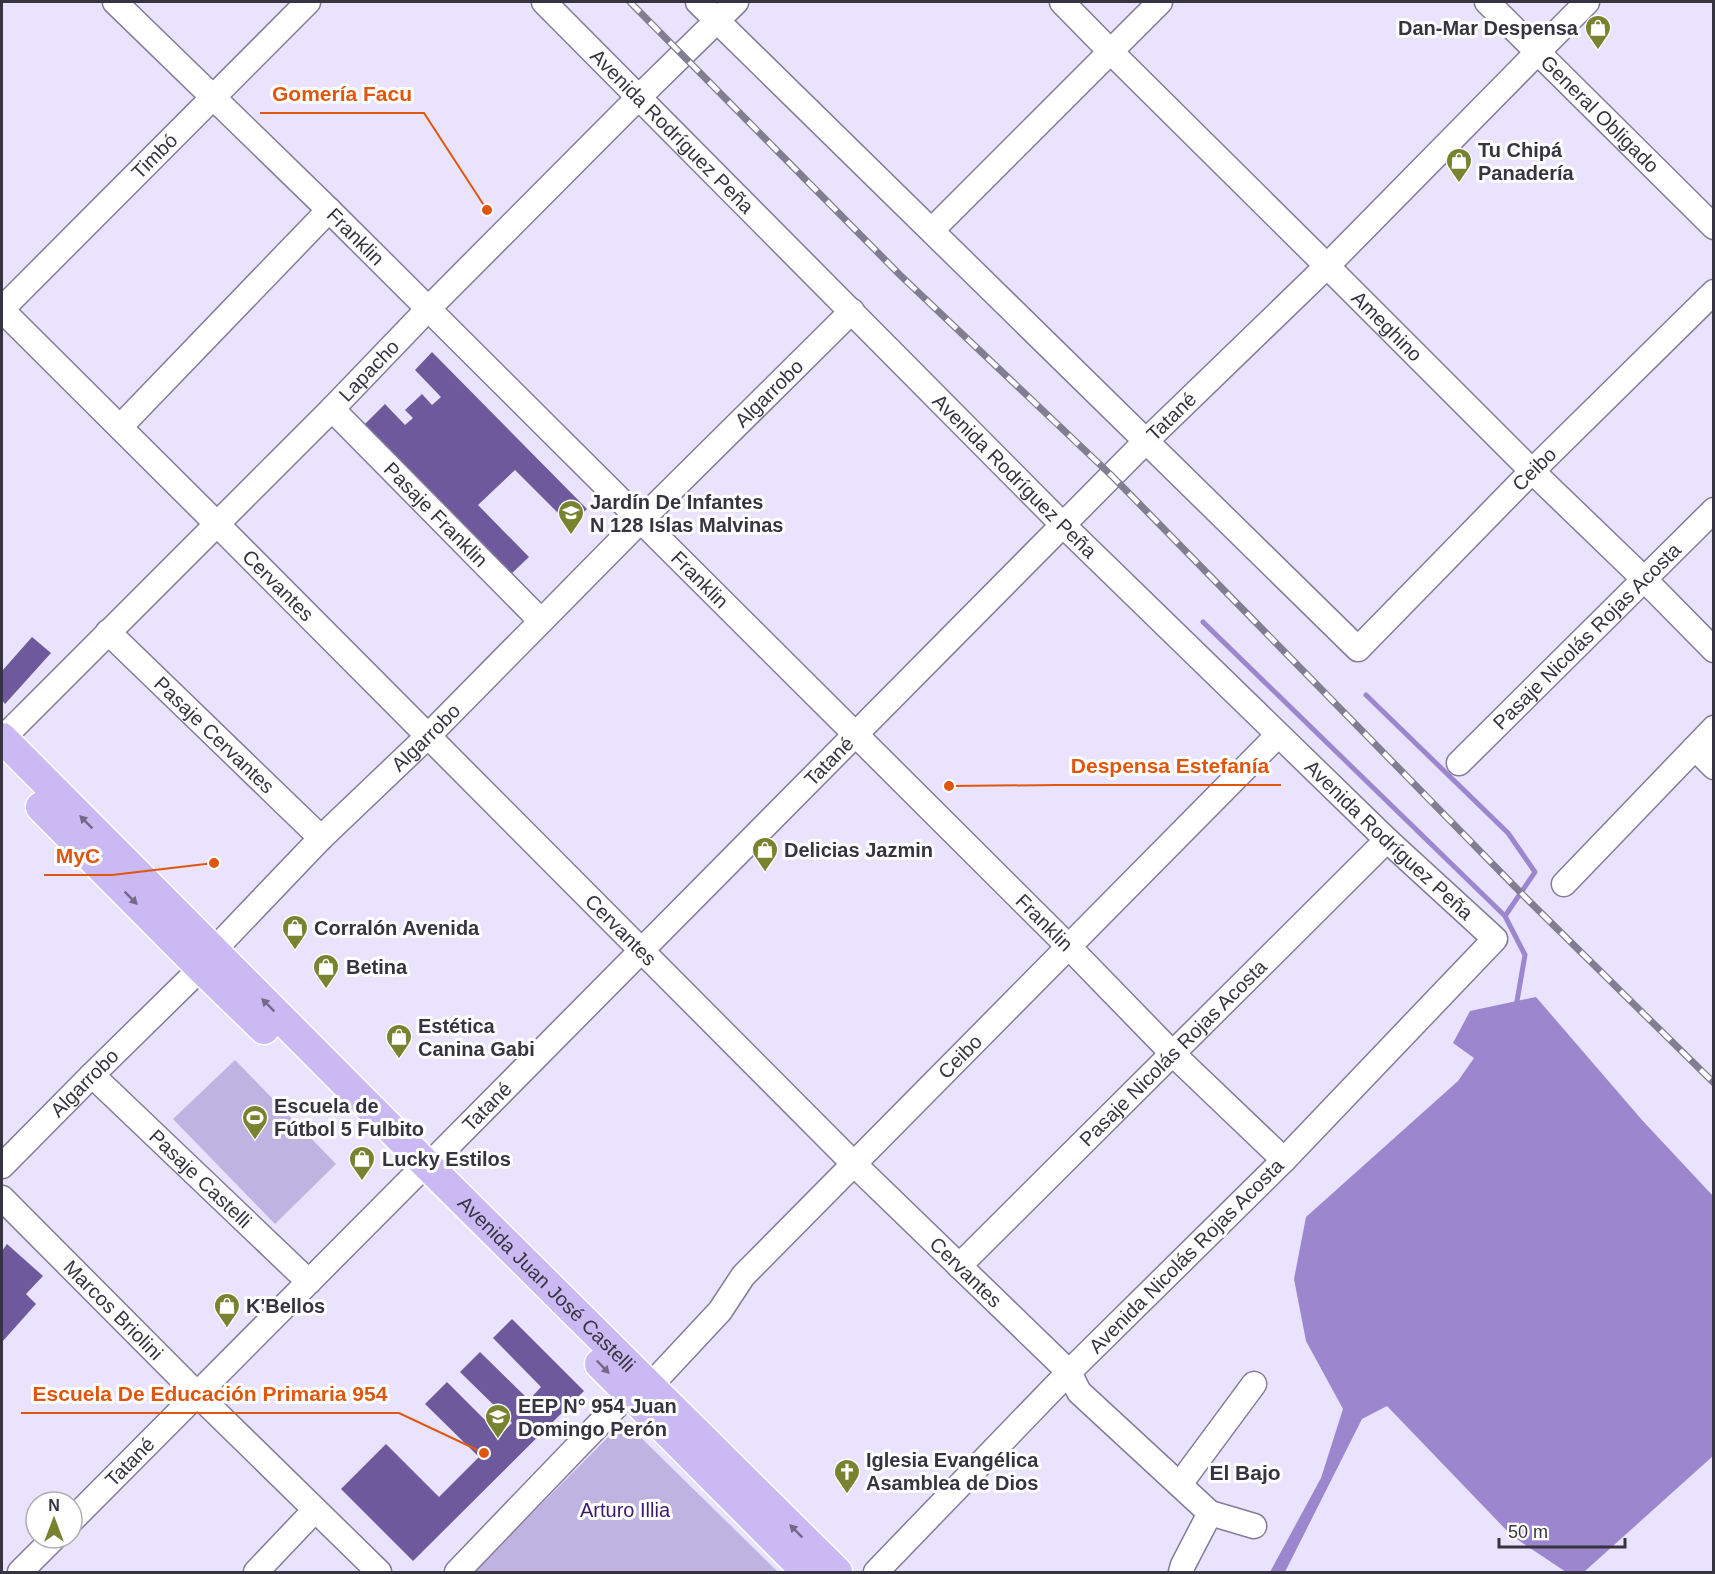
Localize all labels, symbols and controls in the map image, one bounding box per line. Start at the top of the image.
shop icon: Dan-Mar Despensa [1583,13,1613,51]
place label: Dan-Mar Despensa [1398,17,1579,39]
street label: Avenida Rodríguez Peña [586,45,759,218]
street label: General Obligado [1536,51,1663,177]
callout: Gomería Facu [260,74,424,113]
text: Gomería Facu [272,82,412,105]
street label: Timbó [127,129,182,183]
place label: Tu Chipá Panadería [1478,139,1574,184]
shop icon: Tu Chipá Panadería [1444,146,1474,184]
street label: Franklin [323,204,389,269]
street label: Ameghino [1347,286,1427,366]
street label: Lapacho [334,335,403,406]
street label: Algarrobo [730,355,807,432]
street label: Tatané [1142,388,1201,445]
street label: Avenida Rodríguez Peña [929,390,1102,563]
street label: Ceibo [1508,443,1560,495]
street label: Pasaje Franklin [380,458,492,571]
place label: Jardín De Infantes N 128 Islas Malvinas [590,491,783,536]
school or university icon: Jardín De Infantes N 128 Islas Malvinas [556,498,586,536]
street label: Pasaje Nicolás Rojas Acosta [1489,538,1686,734]
street label: Cervantes [238,545,318,625]
street label: Franklin [667,547,733,612]
street label: Pasaje Cervantes [150,672,279,798]
street label: Algarrobo [387,699,464,776]
street label: Tatané [800,732,858,790]
callout: Despensa Estefanía [1058,746,1281,785]
text: Despensa Estefanía [1071,754,1270,777]
street label: Avenida Rodríguez Peña [1301,756,1478,925]
one-way arrow [79,815,93,830]
shop icon: Delicias Jazmin [750,835,780,873]
callout: MyC [44,836,112,875]
place label: Delicias Jazmin [784,839,933,861]
text: MyC [56,844,100,867]
street label: Cervantes [581,890,661,970]
street label: Franklin [1011,890,1077,955]
one-way arrow [124,891,139,905]
shop icon: Corralón Avenida [280,913,310,951]
place label: Corralón Avenida [314,917,480,939]
shop icon: Betina [311,952,341,990]
street label: Pasaje Nicolás Rojas Acosta [1075,955,1272,1151]
place label: Betina [346,956,408,978]
one-way arrow [262,998,276,1012]
place label: Estética Canina Gabi [418,1015,535,1060]
shop icon: Estética Canina Gabi [384,1022,414,1060]
street label: Ceibo [934,1030,986,1083]
street label: Algarrobo [46,1044,123,1121]
street label: Tatané [458,1077,516,1136]
place label: Escuela de Fútbol 5 Fulbito [274,1095,424,1140]
sports icon: Escuela de Fútbol 5 Fulbito [240,1103,270,1141]
street label: Pasaje Castelli [145,1125,256,1232]
shop icon: Lucky Estilos [347,1144,377,1182]
place label: Lucky Estilos [382,1148,511,1170]
street label: Avenida Nicolás Rojas Acosta [1084,1154,1288,1358]
street label: Avenida Juan José Castelli [454,1191,639,1376]
street label: Cervantes [925,1233,1006,1312]
street label: Marcos Briolini [59,1256,168,1364]
shop icon: K'Bellos [212,1291,242,1329]
place label: K'Bellos [246,1295,325,1317]
one-way arrow [596,1360,610,1375]
callout: Escuela De Educación Primaria 954 [21,1374,399,1413]
text: Escuela De Educación Primaria 954 [33,1382,388,1405]
place label: EEP N° 954 Juan Domingo Perón [518,1395,677,1440]
school or university icon: EEP N° 954 Juan Domingo Perón [483,1402,513,1440]
street label: Tatané [101,1433,159,1491]
place label: Iglesia Evangélica Asamblea de Dios [866,1449,1039,1494]
church icon: Iglesia Evangélica Asamblea de Dios [832,1457,862,1495]
district label: El Bajo [1209,1461,1281,1484]
north arrow [24,1490,84,1550]
text: N [48,1497,60,1514]
park label: Arturo Illia [580,1499,671,1521]
scale bar [1499,1511,1625,1549]
text: 50 m [1508,1522,1548,1542]
one-way arrow [789,1524,803,1539]

